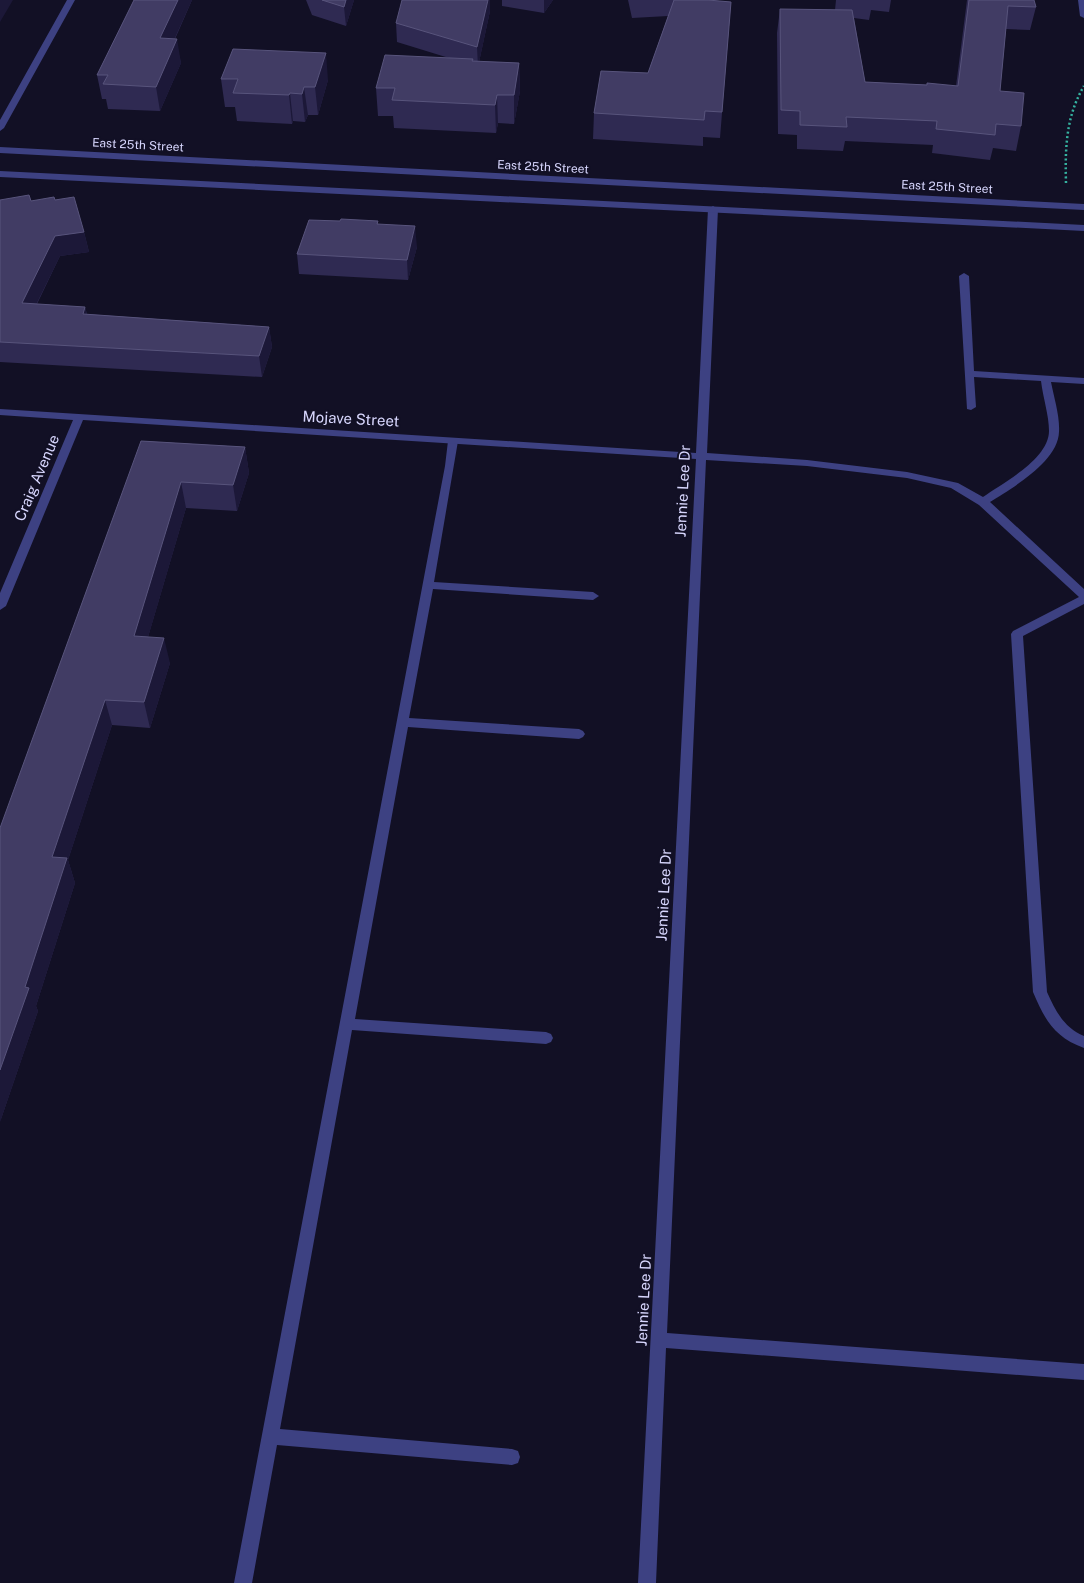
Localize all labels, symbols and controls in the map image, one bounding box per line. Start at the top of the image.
street label: East 25th Street [92,136,185,154]
street label: East 25th Street [497,158,590,176]
street label: East 25th Street [901,178,994,196]
street label: Mojave Street [302,407,400,430]
street label: Craig Avenue [11,432,62,524]
street label: Jennie Lee Dr [672,444,693,538]
street label: Jennie Lee Dr [653,848,674,942]
street label: Jennie Lee Dr [633,1253,654,1347]

